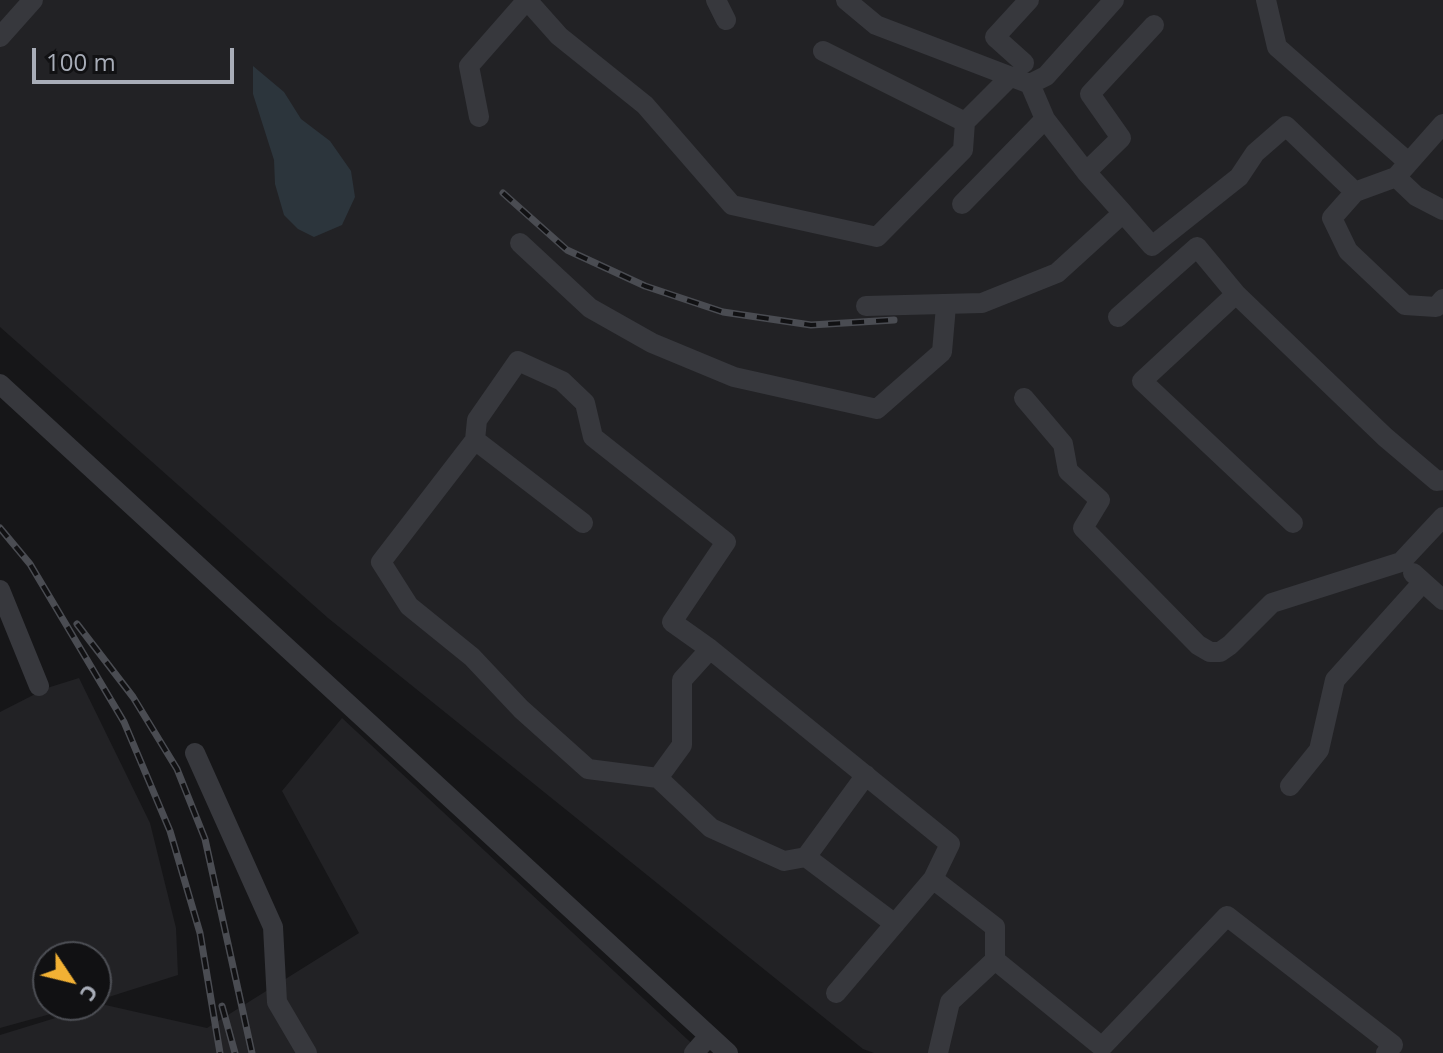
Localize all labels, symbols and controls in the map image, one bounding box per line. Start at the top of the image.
scale bar [36,32,238,82]
text: 100 m [46,45,116,78]
north arrow [32,941,112,1021]
text: С [74,979,106,1008]

